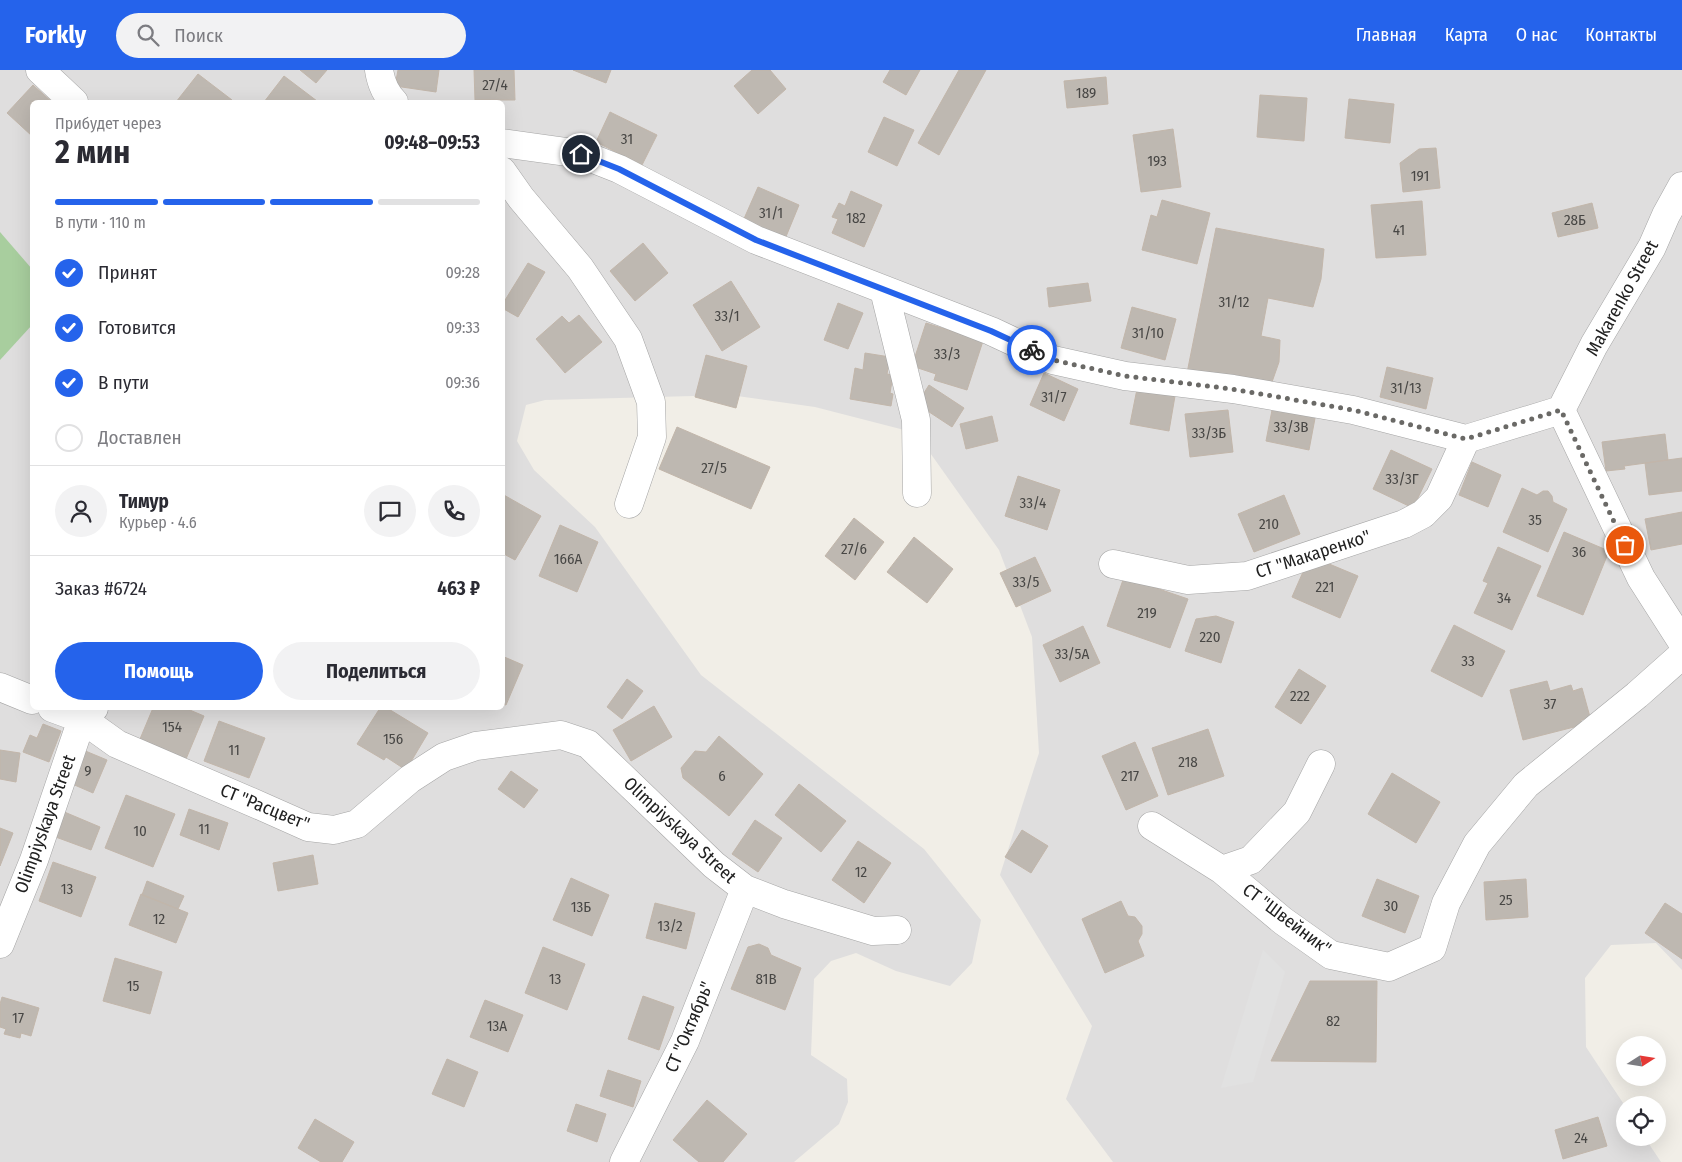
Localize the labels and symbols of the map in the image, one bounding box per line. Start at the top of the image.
house number: 27/4 [482,76,508,94]
house number: 189 [1076,84,1096,102]
house number: 31 [621,130,633,148]
pin [560,133,602,175]
house number: 193 [1147,152,1167,170]
house number: 191 [1411,167,1429,185]
house number: 31/1 [759,204,783,222]
house number: 182 [846,209,866,227]
house number: 28Б [1564,211,1586,229]
house number: 41 [1393,221,1405,239]
street label: Makarenko Street [1581,236,1663,360]
house number: 31/12 [1219,293,1250,311]
house number: 33/1 [714,307,740,325]
house number: 31/10 [1132,324,1164,342]
courier [1007,325,1057,375]
house number: 33/3 [934,345,961,363]
house number: 31/13 [1391,379,1422,397]
house number: 31/7 [1041,388,1067,406]
house number: 33/3В [1274,418,1308,436]
house number: 33/3Б [1192,424,1226,442]
house number: 27/5 [701,459,727,477]
house number: 33/3Г [1385,470,1419,488]
house number: 33/4 [1020,494,1046,512]
house number: 35 [1528,511,1542,529]
house number: 210 [1259,515,1279,533]
pin [1604,524,1646,566]
street label: СТ "Макаренко" [1253,525,1373,583]
house number: 27/6 [841,540,867,558]
house number: 36 [1572,543,1586,561]
house number: 166А [554,550,582,568]
house number: 33/5 [1013,573,1040,591]
house number: 221 [1316,578,1334,596]
house number: 34 [1497,589,1511,607]
house number: 219 [1137,604,1157,622]
house number: 220 [1199,628,1221,646]
house number: 33/5А [1055,645,1089,663]
house number: 33 [1461,652,1475,670]
house number: 222 [1290,687,1310,705]
house number: 37 [1544,695,1556,713]
house number: 154 [162,718,182,736]
house number: 156 [383,730,403,748]
house number: 11 [228,741,240,759]
street label: Olimpiyskaya Street [10,752,80,896]
house number: 218 [1178,753,1198,771]
house number: 9 [84,762,92,780]
house number: 6 [718,767,726,785]
house number: 217 [1121,767,1139,785]
street label: Olimpiyskaya Street [619,772,741,888]
street label: СТ "Расцвет" [217,779,313,835]
house number: 11 [198,820,210,838]
house number: 10 [133,822,147,840]
house number: 12 [855,863,868,881]
street label: СТ "Швейник" [1238,879,1336,959]
house number: 13 [61,880,74,898]
house number: 25 [1499,891,1513,909]
house number: 30 [1384,897,1398,915]
house number: 13Б [571,898,591,916]
house number: 12 [153,910,166,928]
house number: 13/2 [657,917,683,935]
house number: 13 [549,970,562,988]
house number: 81В [755,970,777,988]
house number: 15 [127,977,139,995]
street label: СТ "Октябрь" [660,978,718,1076]
house number: 17 [12,1009,24,1027]
house number: 82 [1326,1012,1340,1030]
house number: 13А [487,1017,507,1035]
north arrow [1616,1036,1666,1086]
house number: 24 [1574,1129,1588,1147]

